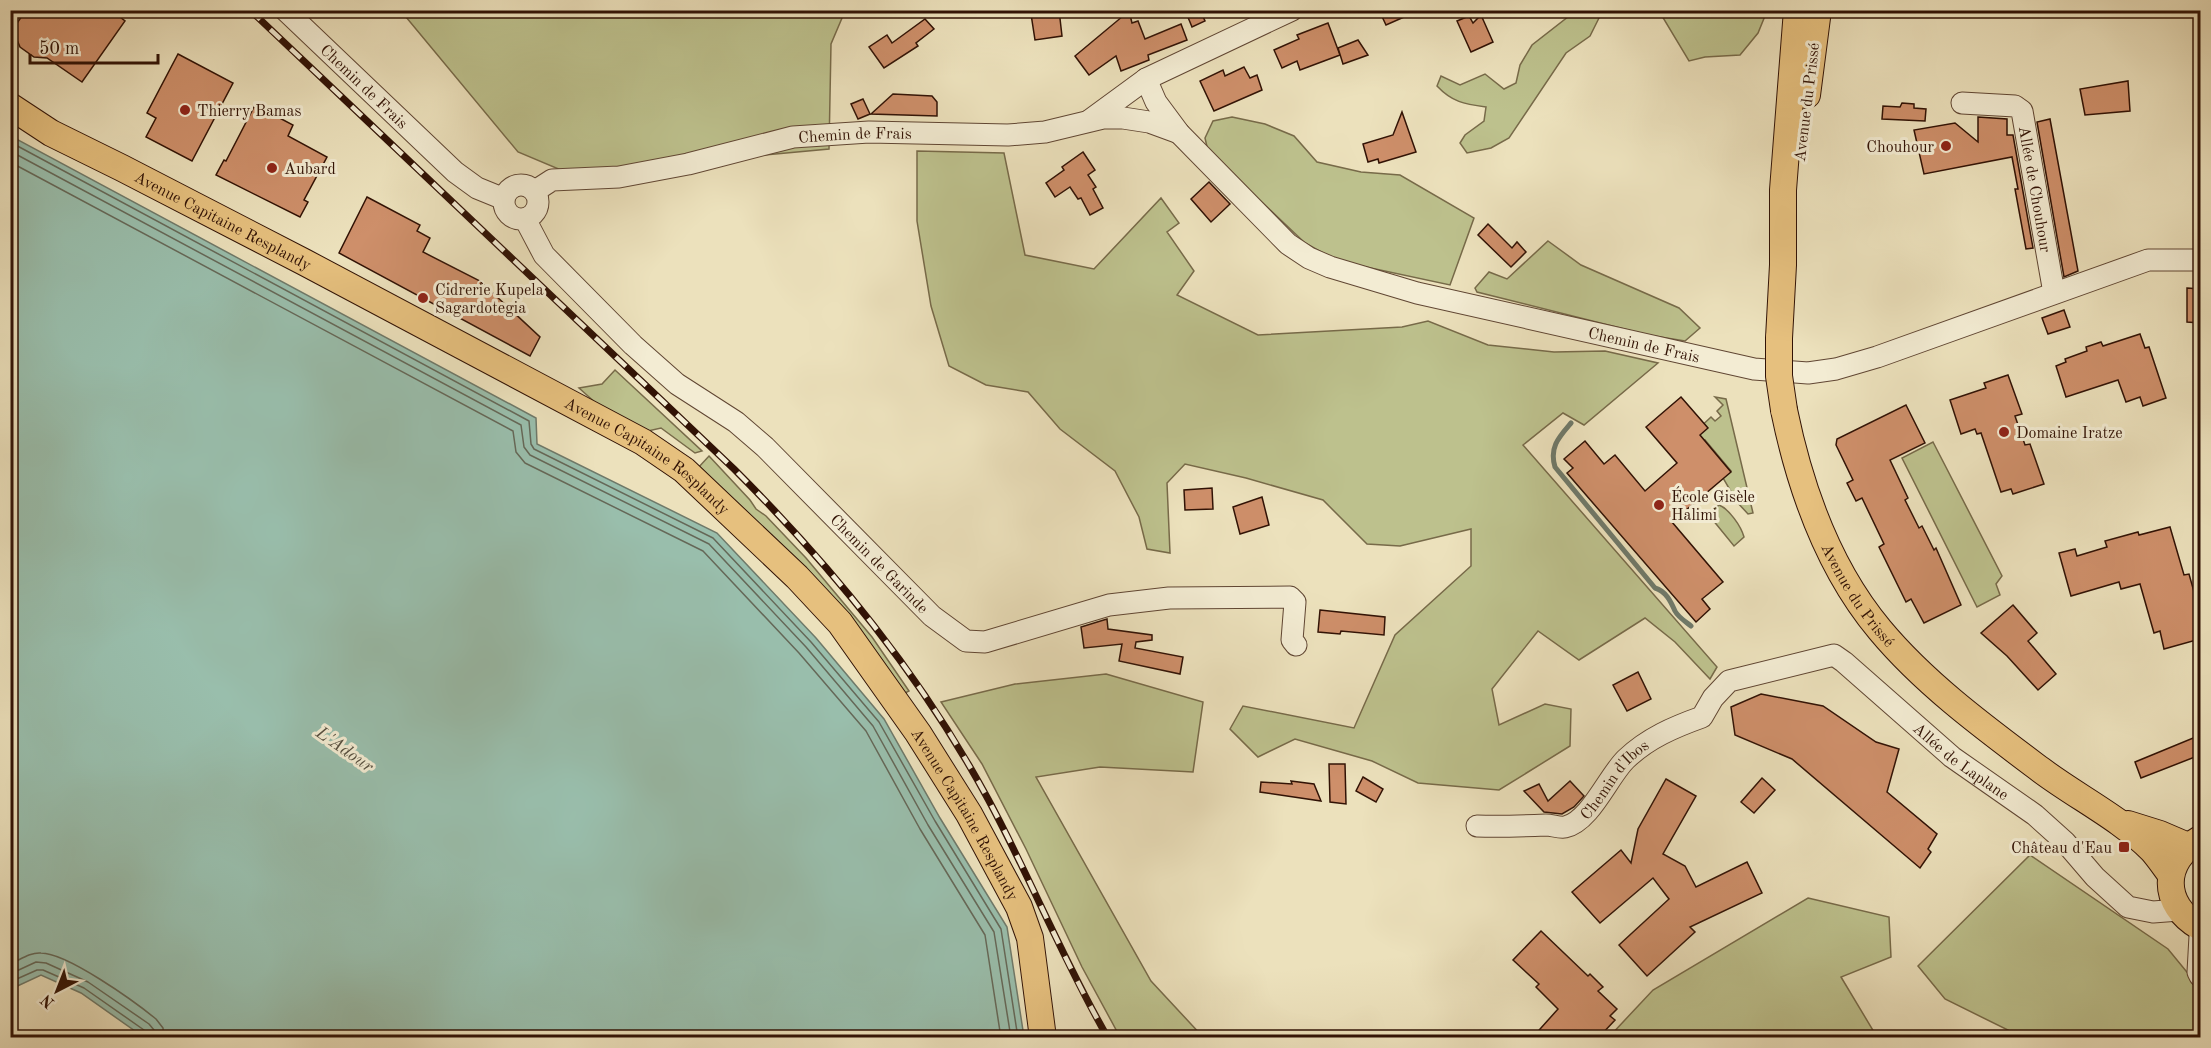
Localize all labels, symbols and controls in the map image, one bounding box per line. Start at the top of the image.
scale bar [30,27,158,65]
text: 50 m [39,40,79,58]
street label: Chemin de Frais [317,42,410,132]
street label: Avenue du Prissé [1793,42,1823,163]
marker: Thierry Bamas [178,103,192,117]
place label: Thierry Bamas [197,104,301,120]
street label: Allée de Chouhour [2015,125,2053,254]
street label: Chemin de Frais [798,126,912,147]
marker: Chouhour [1939,139,1953,153]
place label: Chouhour [1866,140,1934,156]
marker: Aubard [265,161,279,175]
place label: Aubard [284,162,336,178]
street label: Avenue Capitaine Resplandy [131,170,314,274]
place label: Cidrerie Kupela Sagardotegia [435,283,544,317]
marker: Cidrerie Kupela Sagardotegia [416,291,430,305]
street label: Chemin de Frais [1586,326,1701,367]
street label: Avenue Capitaine Resplandy [561,396,732,519]
marker: Domaine Iratze [1997,425,2011,439]
place label: Domaine Iratze [2016,426,2123,442]
place label: École Gisèle Halimi [1671,486,1755,524]
marker: École Gisèle Halimi [1652,498,1666,512]
street label: Chemin de Garinde [826,512,931,617]
street label: Avenue du Prissé [1817,542,1897,651]
street label: Allée de Laplane [1909,721,2011,804]
water label: L'Adour [312,723,377,777]
street label: Avenue Capitaine Resplandy [907,726,1020,904]
street label: Chemin d'Ibos [1578,738,1652,824]
marker: Château d'Eau [2117,840,2131,854]
place label: Château d'Eau [2011,841,2112,857]
north arrow [27,961,87,1021]
text: N [38,990,58,1011]

